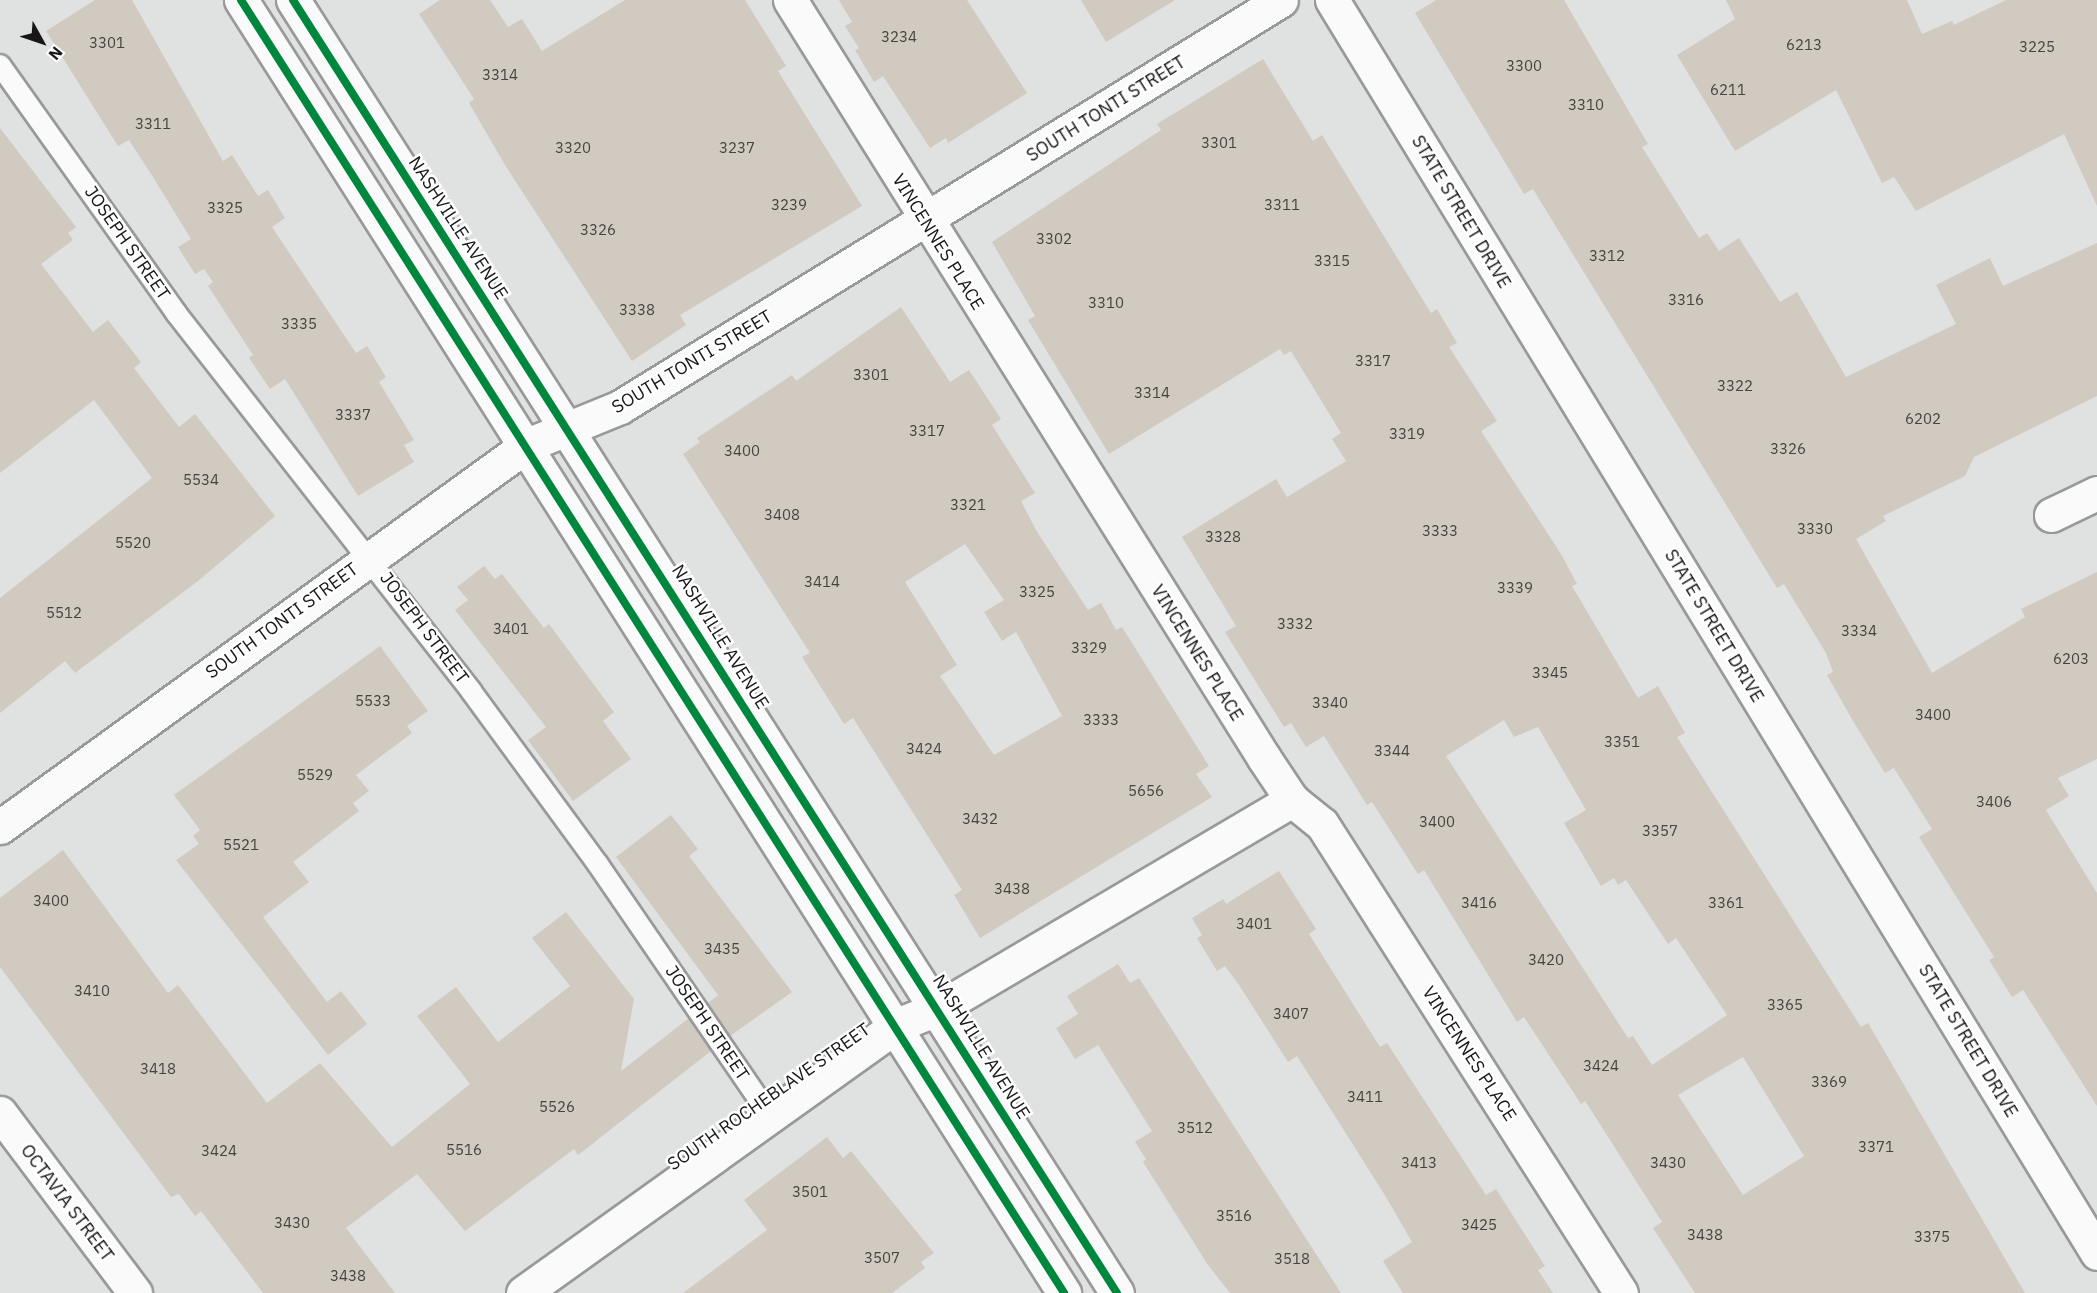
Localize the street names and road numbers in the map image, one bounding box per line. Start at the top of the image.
street label: SOUTH TONTI STREET [1023,51,1189,167]
street label: STATE STREET DRIVE [1407,132,1515,292]
street label: NASHVILLE AVENUE [404,152,512,304]
street label: VINCENNES PLACE [887,170,989,314]
street label: JOSEPH STREET [80,182,174,304]
street label: SOUTH TONTI STREET [608,306,776,418]
street label: STATE STREET DRIVE [1660,546,1768,706]
street label: SOUTH TONTI STREET [202,558,362,684]
street label: NASHVILLE AVENUE [667,561,773,713]
street label: JOSEPH STREET [375,568,473,688]
street label: VINCENNES PLACE [1146,581,1248,725]
street label: JOSEPH STREET [661,961,753,1085]
street label: STATE STREET DRIVE [1914,961,2022,1121]
street label: NASHVILLE AVENUE [928,971,1034,1123]
street label: VINCENNES PLACE [1417,983,1521,1125]
street label: SOUTH ROCHEBLAVE STREET [664,1019,874,1175]
street label: OCTAVIA STREET [16,1140,118,1266]

